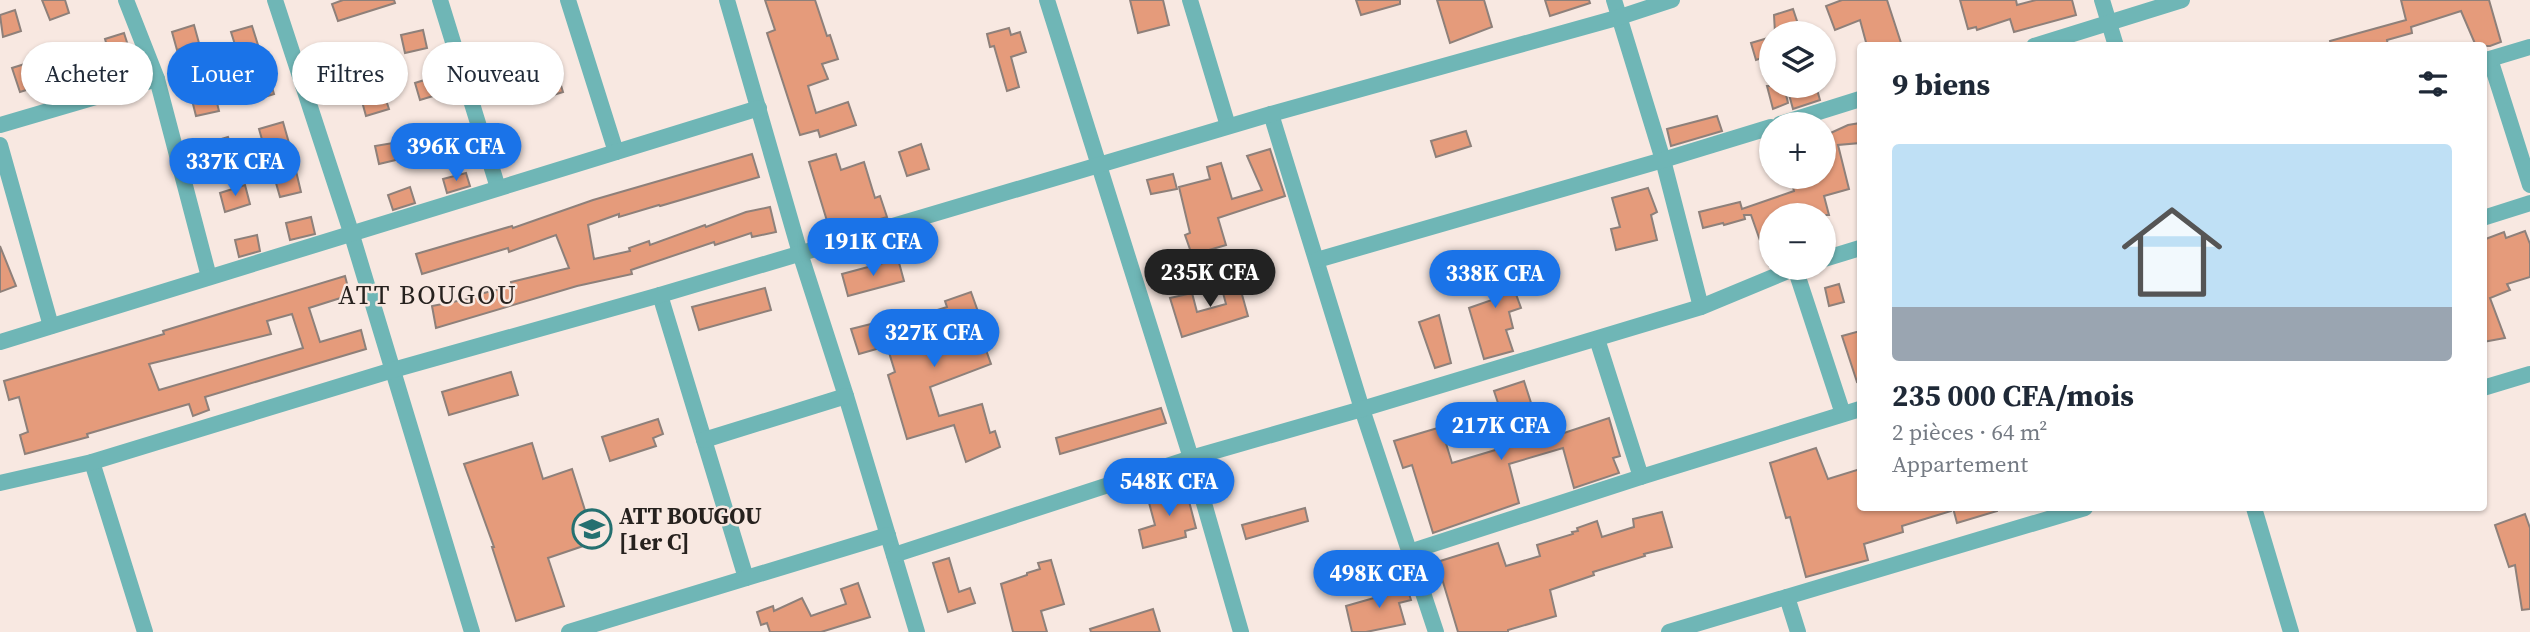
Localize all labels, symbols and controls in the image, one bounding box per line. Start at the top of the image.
map controls [1759,21,1836,280]
button: layers [1759,21,1836,98]
chip: Acheter [21,42,153,105]
chip: Louer [167,42,278,105]
chip: Filtres [292,42,408,105]
chip: Nouveau [422,42,564,105]
text: 9 biens [1892,64,1990,105]
icon: filters [2414,65,2452,103]
button: + [1759,112,1836,189]
pin: 396K CFA [384,124,528,183]
text: 396K CFA [406,130,506,162]
pin: 337K CFA [163,138,307,198]
text: 337K CFA [185,145,285,177]
icon: home [2109,189,2235,315]
button: − [1759,203,1836,280]
pin: 191K CFA [801,218,945,278]
text: 191K CFA [823,225,923,257]
pin: 235K CFA [1138,250,1282,309]
pin: 338K CFA [1423,250,1567,310]
text: 235K CFA [1160,256,1260,288]
text: 338K CFA [1445,257,1545,289]
district label: ATT BOUGOU [338,277,518,313]
pin: 327K CFA [862,310,1006,369]
text: 327K CFA [884,316,984,348]
text: 235 000 CFA/mois [1892,375,2134,416]
pin: 217K CFA [1429,402,1573,462]
text: 217K CFA [1451,409,1551,441]
text: 2 pièces · 64 m² [1892,416,2047,448]
text: Appartement [1892,448,2028,480]
pin: 548K CFA [1097,458,1241,518]
text: 548K CFA [1119,465,1219,497]
place label: ATT BOUGOU [1er C] [619,500,762,558]
school or university icon: ATT BOUGOU [1er C] [571,508,613,550]
pin: 498K CFA [1307,550,1451,610]
text: 498K CFA [1329,557,1429,589]

